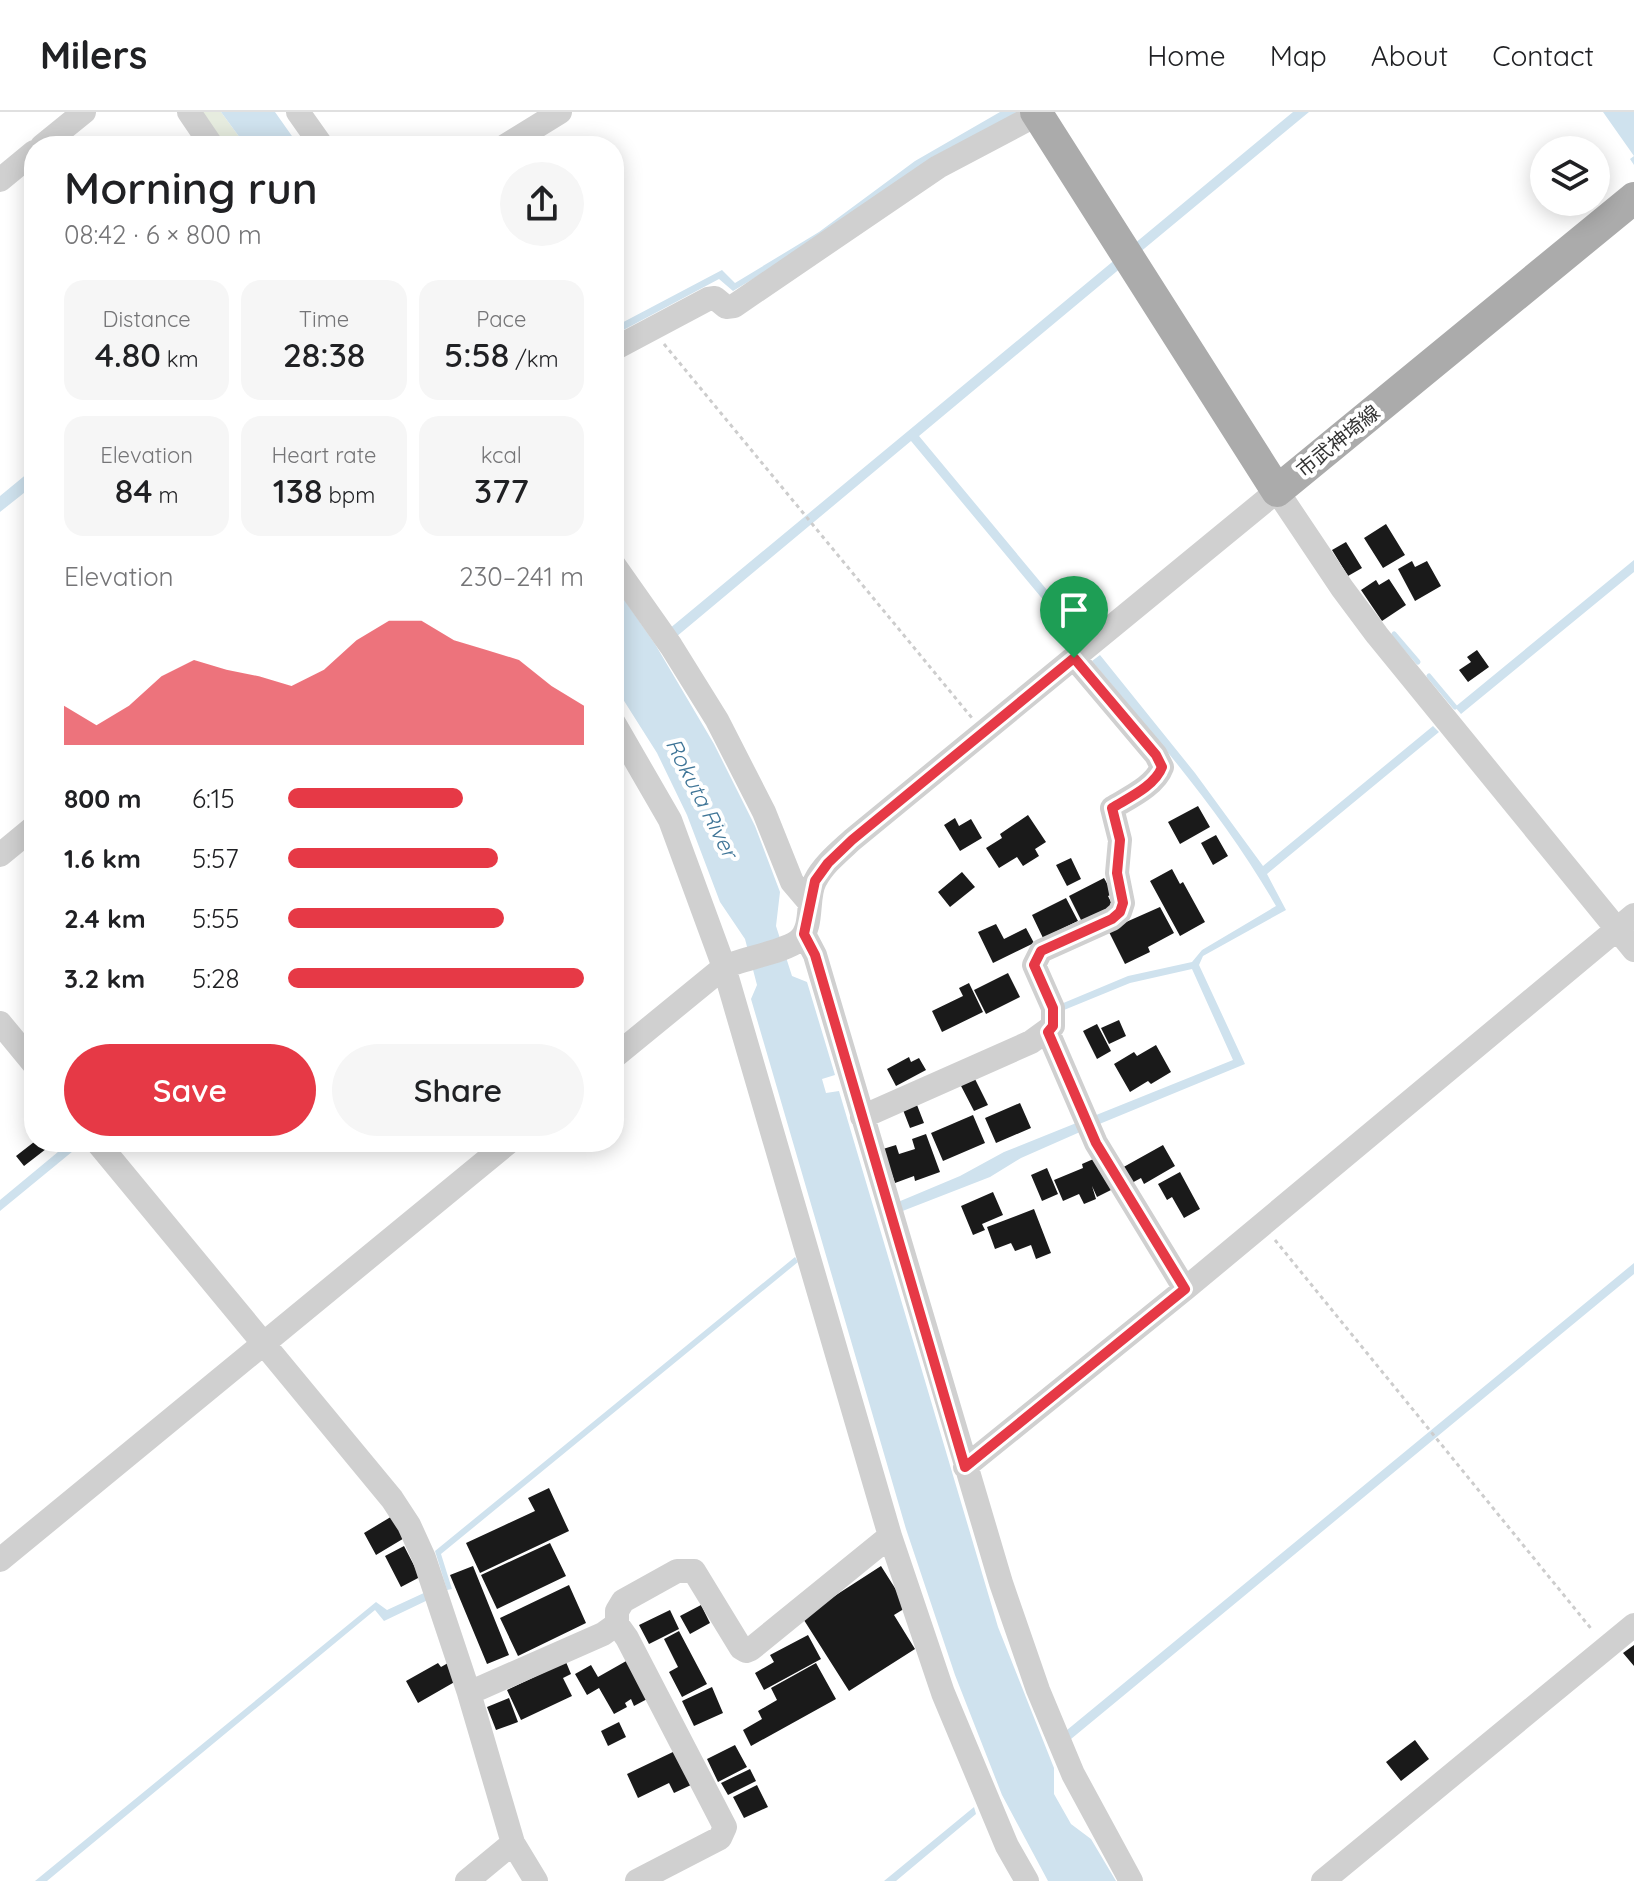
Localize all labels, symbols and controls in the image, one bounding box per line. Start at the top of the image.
text: Milers [40,31,147,79]
text: Home [1147,38,1226,73]
text: Map [1270,38,1327,73]
text: About [1371,38,1448,73]
text: Contact [1492,38,1594,73]
map controls [1530,136,1610,216]
button: layers [1530,136,1610,216]
text: Morning run [64,160,318,215]
button: share [500,162,584,246]
text: 08:42 · 6 × 800 m [64,218,262,251]
text: Distance [103,305,191,333]
text: Time [299,305,349,333]
text: Pace [476,305,526,333]
text: 4.80 [95,333,161,376]
text: 28:38 [283,333,365,376]
text: 5:58 [444,333,509,376]
text: km [161,345,199,373]
text: /km [509,345,559,373]
street label: 市武神埼線 [1291,399,1384,482]
text: Elevation [100,441,193,469]
text: Heart rate [272,441,376,469]
text: kcal [481,441,522,469]
text: 84 [115,469,153,512]
text: 138 [273,469,322,512]
text: 377 [474,469,529,512]
text: m [153,481,179,509]
text: bpm [322,481,375,509]
text: Elevation [64,560,174,593]
text: 230–241 m [459,560,584,593]
pin [1040,576,1108,658]
icon: arrive [1052,588,1096,632]
water label: Rokuta River [660,733,745,865]
text: 800 m [64,782,141,815]
text: 6:15 [192,782,235,815]
text: 1.6 km [64,842,141,875]
text: 5:57 [192,842,239,875]
text: 2.4 km [64,902,146,935]
text: 5:55 [192,902,239,935]
text: 3.2 km [64,962,145,995]
text: 5:28 [192,962,239,995]
button: Save [64,1044,316,1136]
button: Share [332,1044,584,1136]

